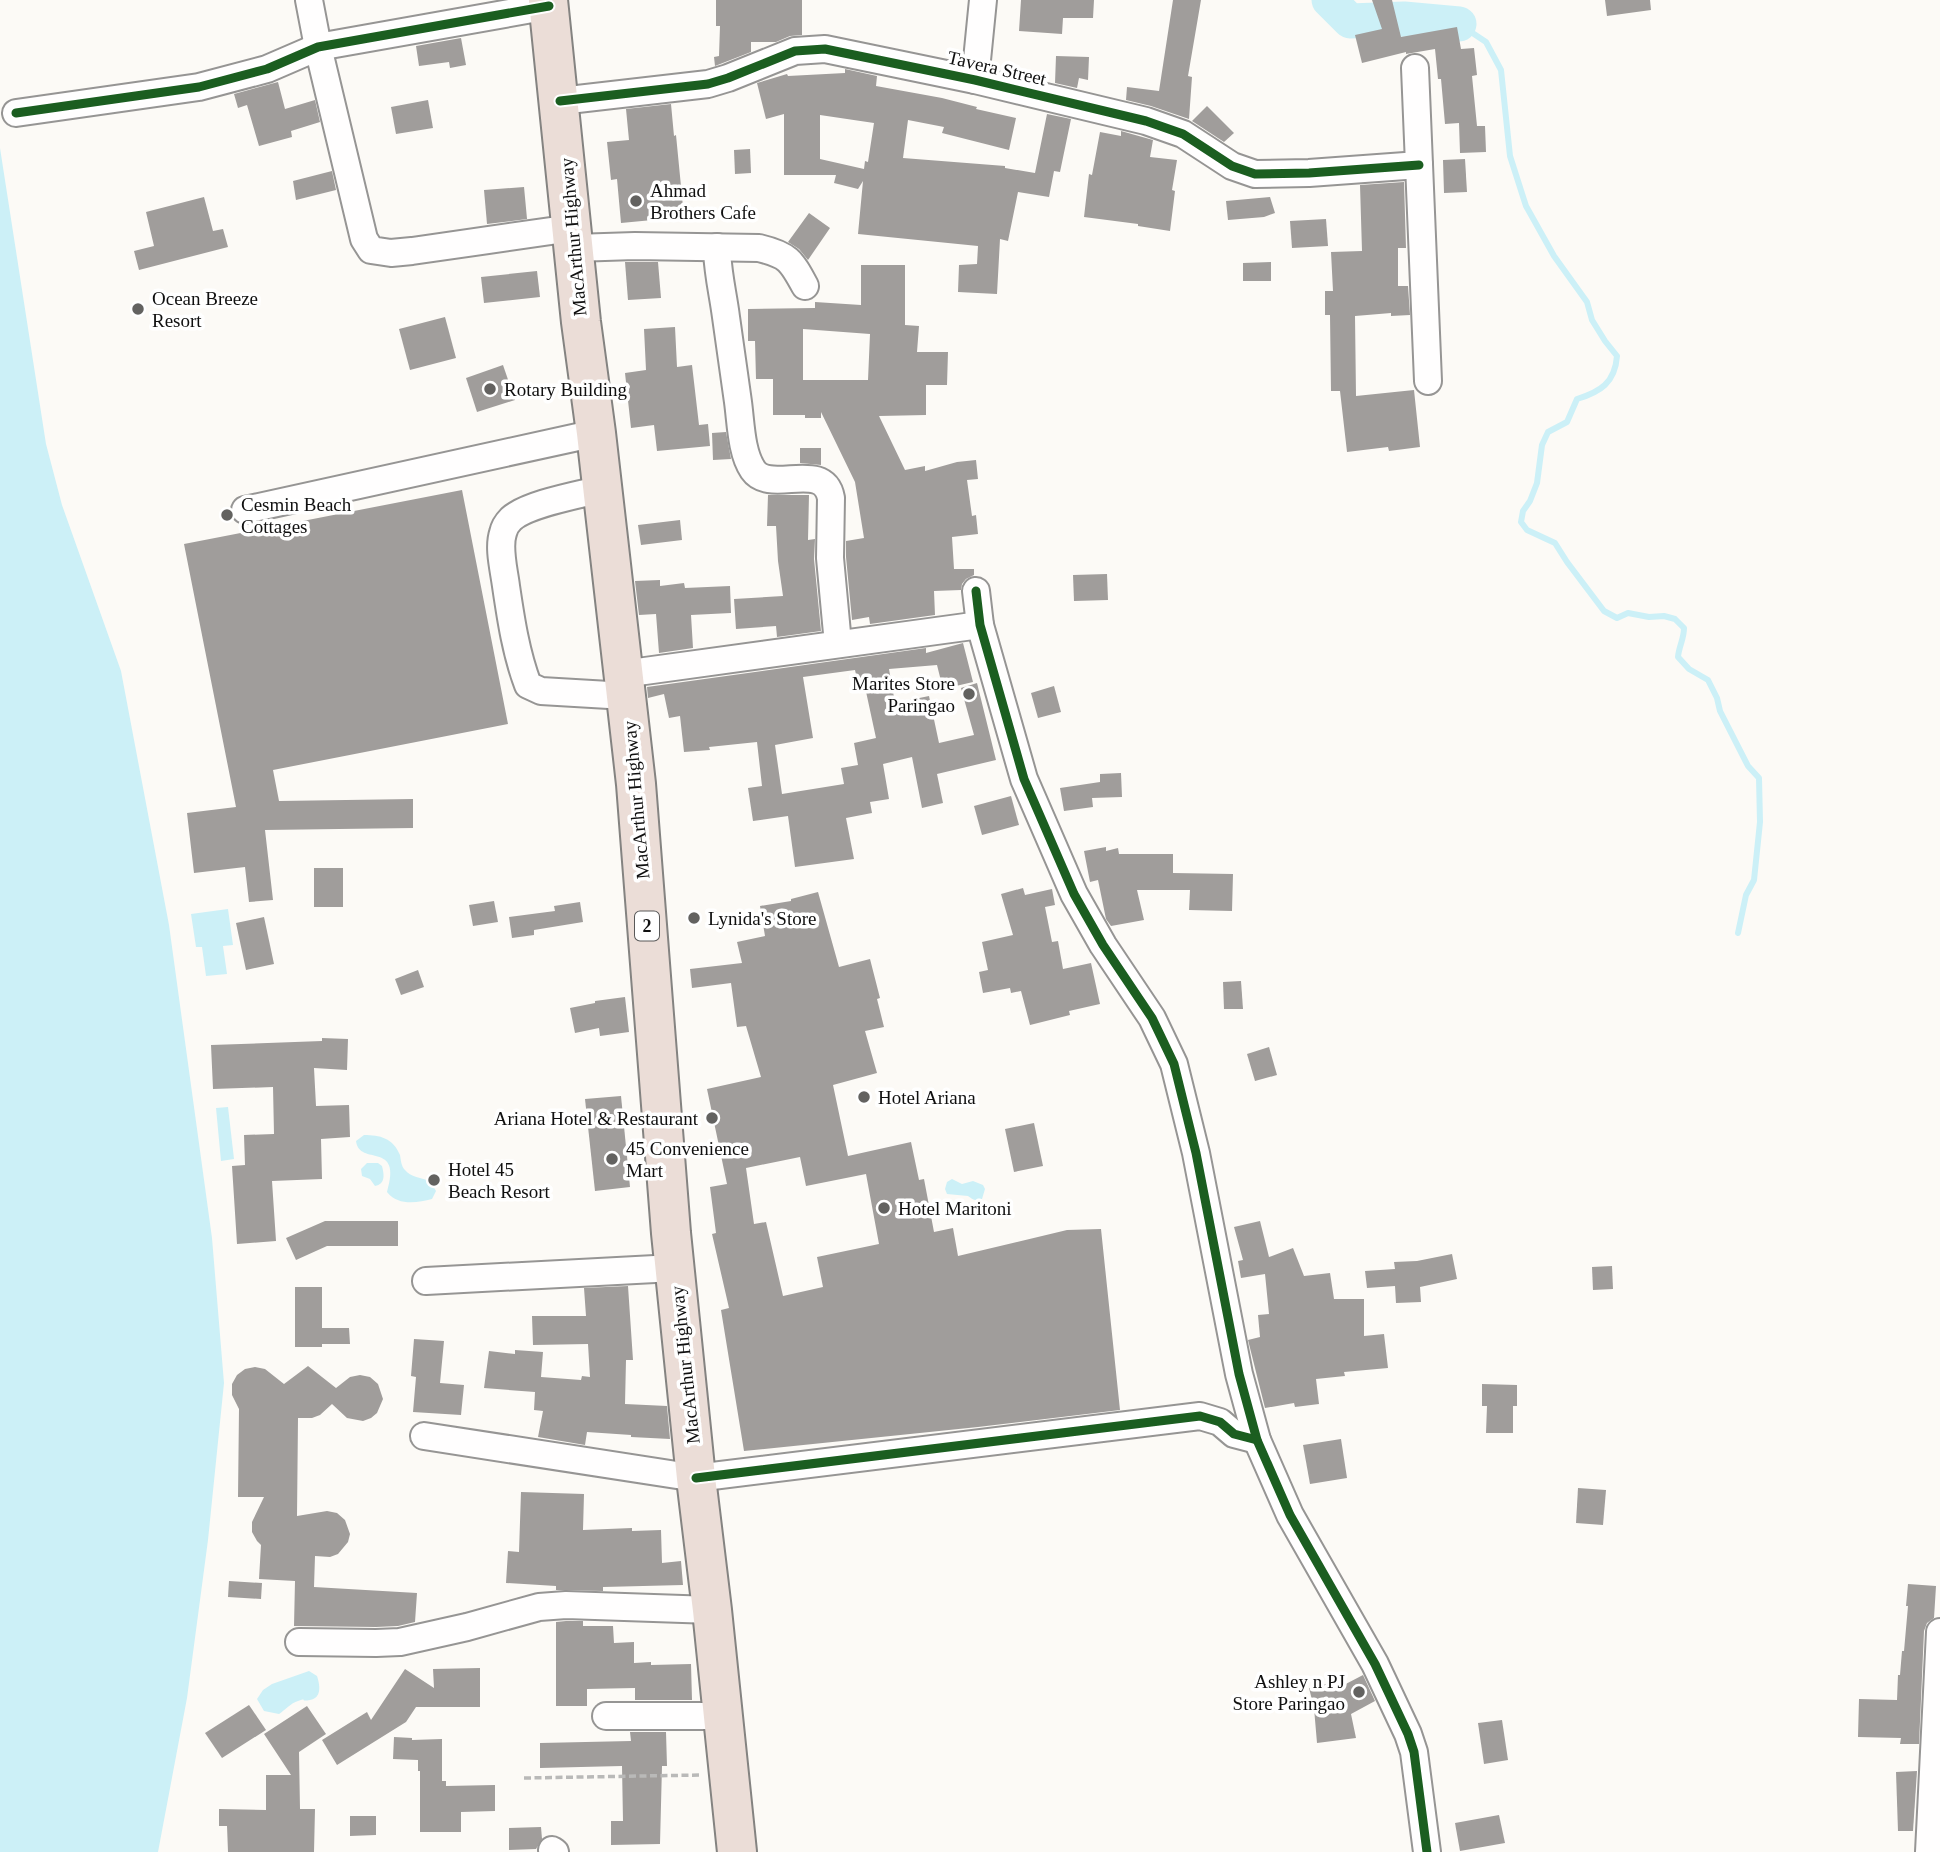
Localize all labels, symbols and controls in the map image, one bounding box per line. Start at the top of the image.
street label: Tavera Street [946,46,1049,90]
street label: MacArthur Highway [556,156,590,317]
place label: Ahmad Brothers Cafe [650,180,756,223]
marker: Ahmad Brothers Cafe [628,193,644,209]
place label: Ocean Breeze Resort [152,288,258,331]
marker: Ocean Breeze Resort [130,301,146,317]
place label: Rotary Building [504,379,627,400]
marker: Rotary Building [482,381,498,397]
place label: Cesmin Beach Cottages [241,494,352,537]
marker: Cesmin Beach Cottages [219,507,235,523]
place label: Marites Store Paringao [852,673,955,716]
marker: Marites Store Paringao [961,686,977,702]
street label: MacArthur Highway [619,719,653,880]
place label: Lynida's Store [708,908,816,929]
marker: Lynida's Store [686,910,702,926]
road number: 2 [635,911,659,940]
place label: Hotel Ariana [878,1087,976,1108]
marker: Hotel Ariana [856,1089,872,1105]
place label: Ariana Hotel & Restaurant [494,1108,699,1129]
marker: Ariana Hotel & Restaurant [704,1110,720,1126]
place label: 45 Convenience Mart [626,1138,749,1181]
marker: 45 Convenience Mart [604,1151,620,1167]
place label: Hotel 45 Beach Resort [448,1159,551,1202]
marker: Hotel 45 Beach Resort [426,1172,442,1188]
place label: Hotel Maritoni [898,1198,1011,1219]
marker: Hotel Maritoni [876,1200,892,1216]
street label: MacArthur Highway [666,1284,704,1445]
place label: Ashley n PJ Store Paringao [1233,1671,1345,1714]
marker: Ashley n PJ Store Paringao [1351,1684,1367,1700]

